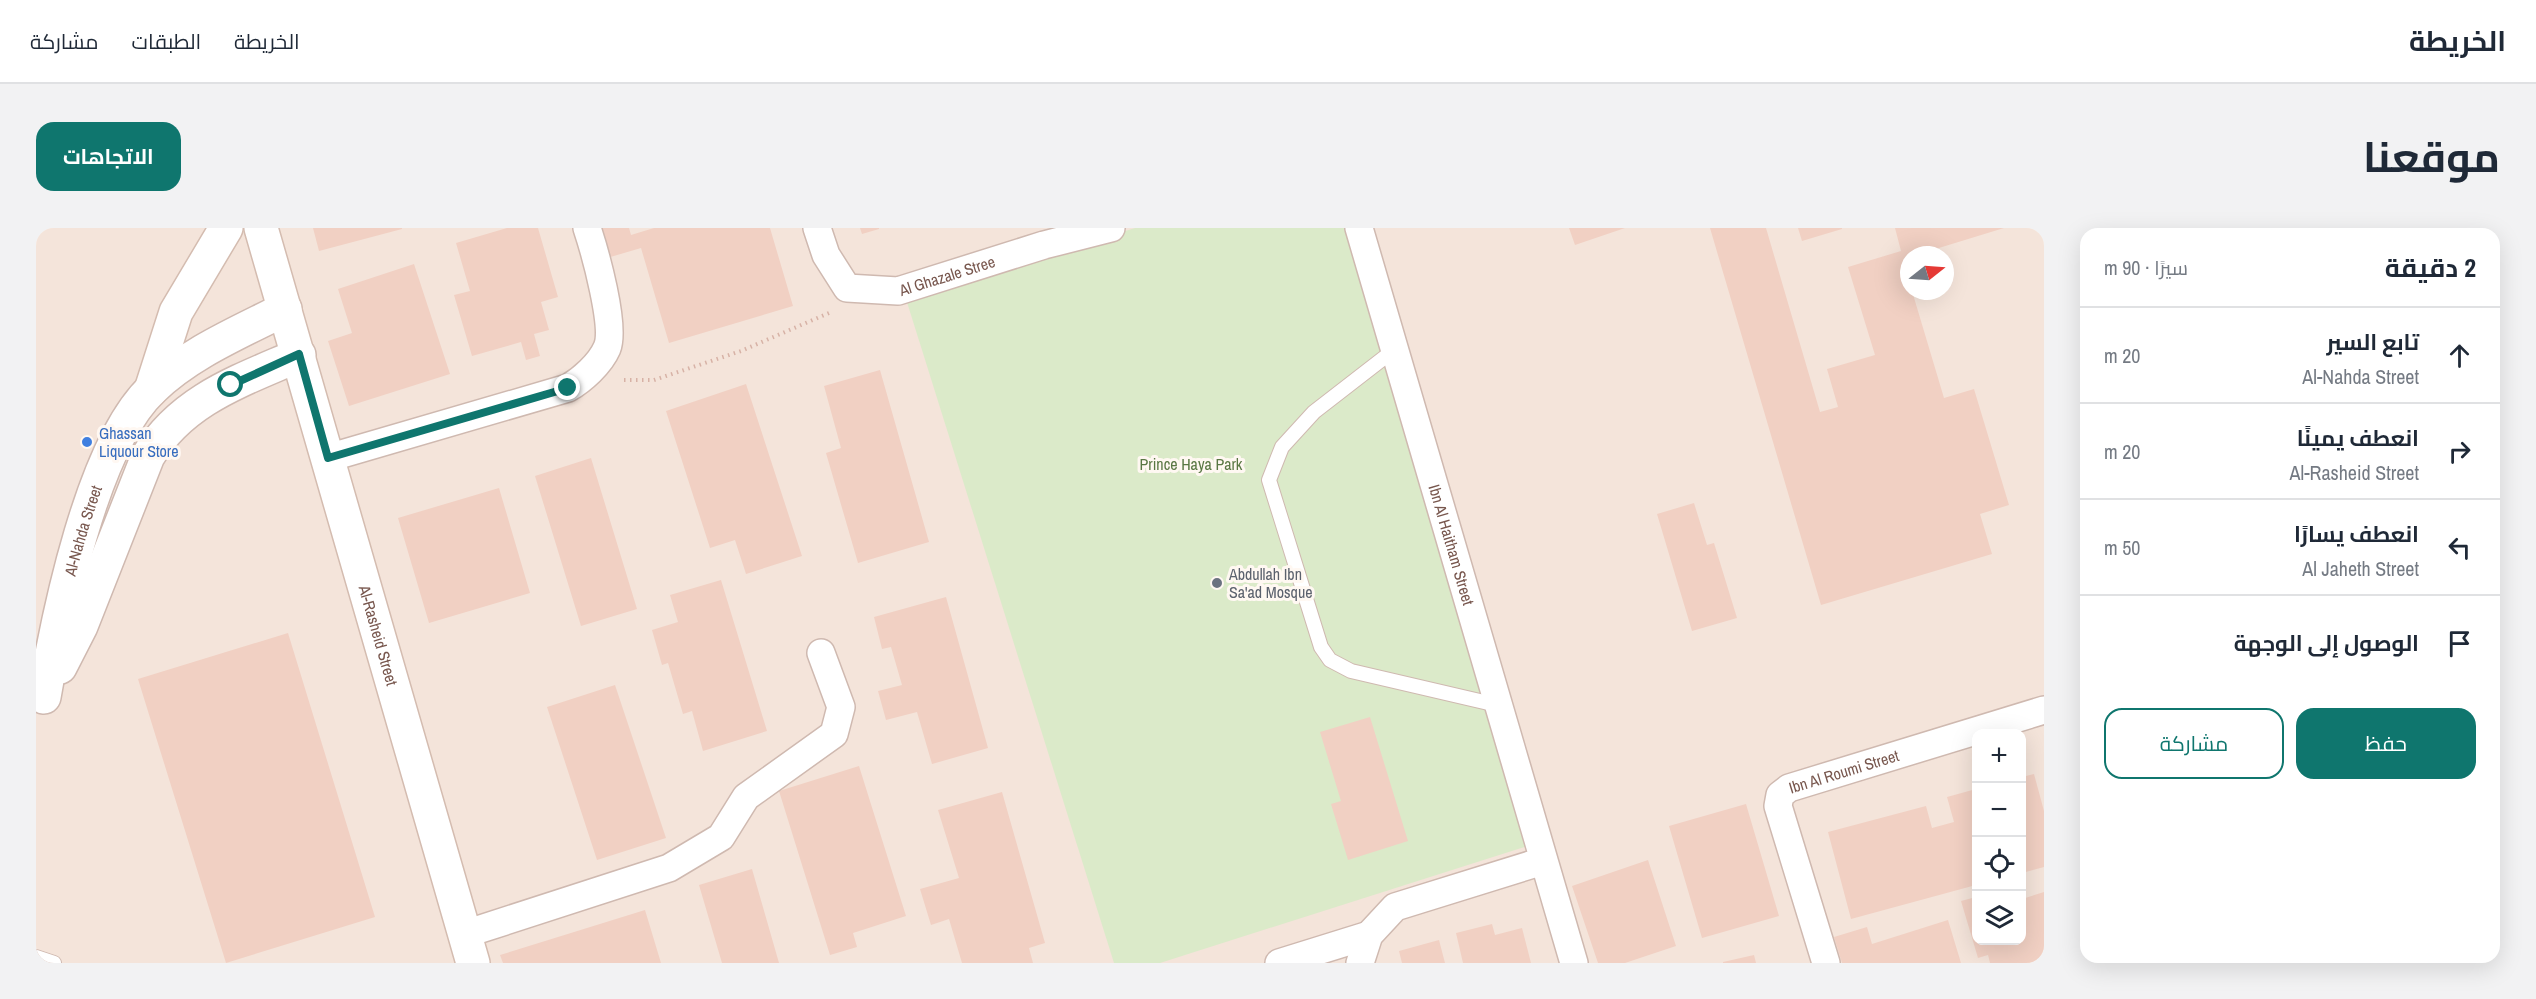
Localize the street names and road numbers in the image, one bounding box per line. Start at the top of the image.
street label: Al Ghazale Stree [895,250,998,301]
street label: Al-Nahda Street [58,482,107,579]
street label: Ibn Al Haitham Street [1424,482,1480,608]
street label: Al-Rasheid Street [353,582,404,689]
street label: Ibn Al Roumi Street [1786,744,1902,798]

